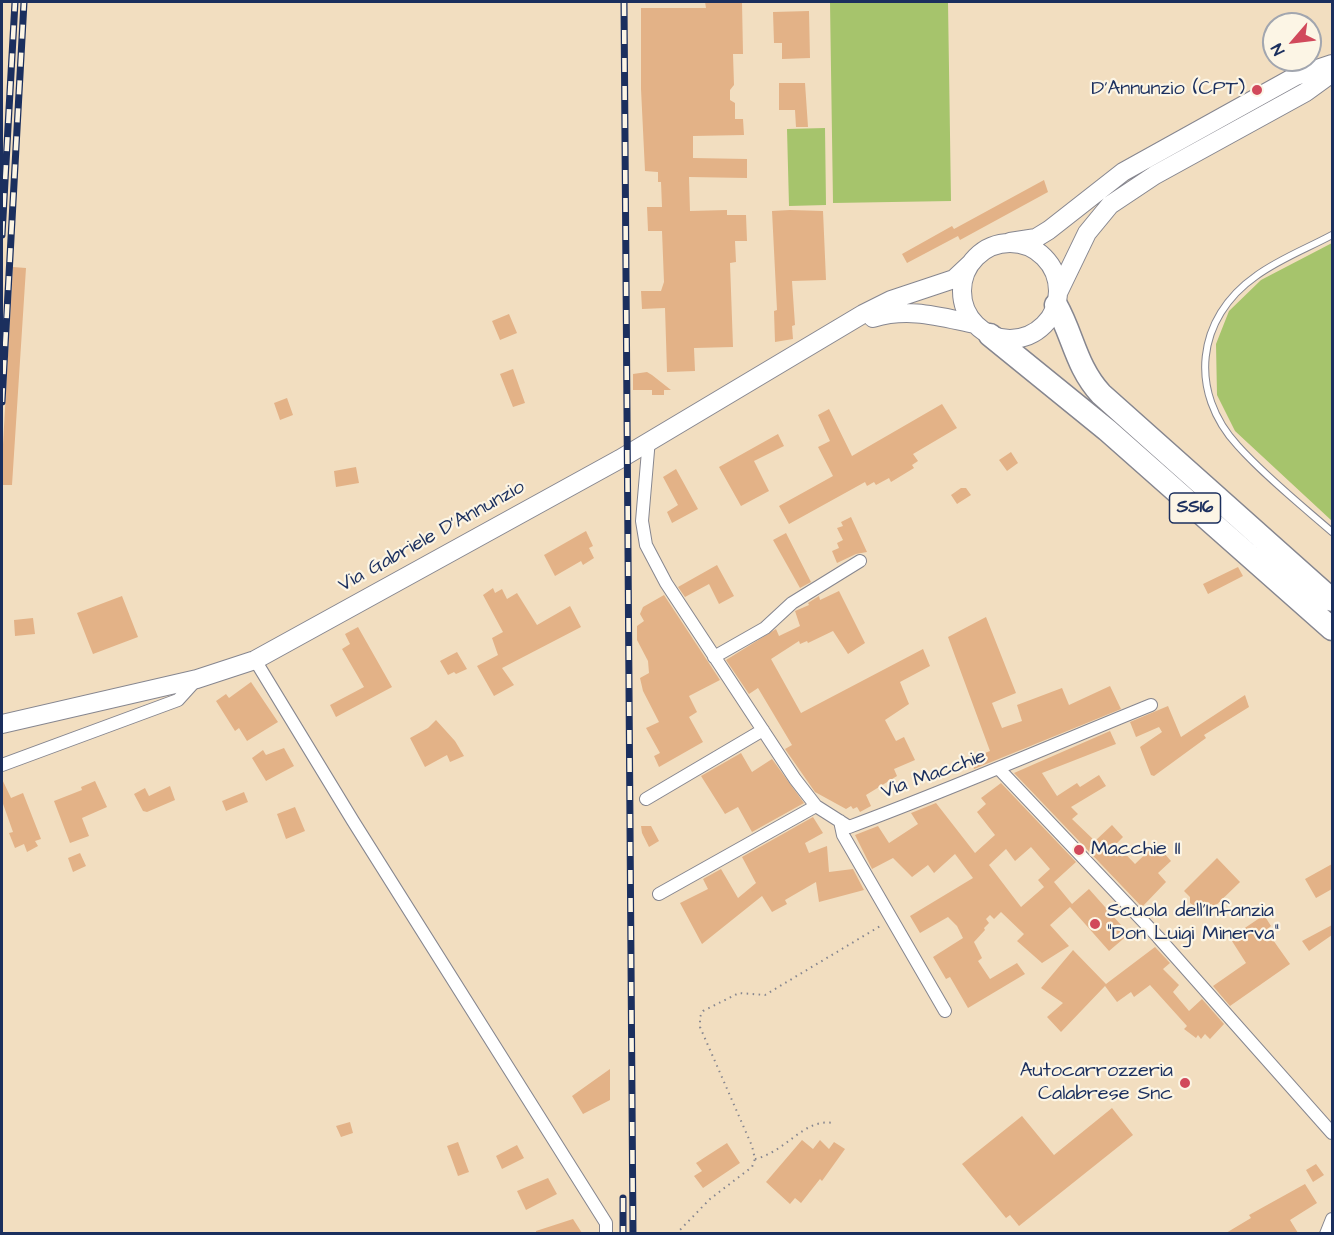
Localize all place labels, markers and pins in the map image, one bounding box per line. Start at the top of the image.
place label: D'Annunzio (CPT) [1091,78,1245,102]
marker: D'Annunzio (CPT) [1250,83,1264,97]
place label: Macchie II [1091,838,1181,862]
marker: Macchie II [1072,843,1086,857]
place label: Scuola dell'Infanzia "Don Luigi Minerva" [1107,900,1279,947]
marker: Scuola dell'Infanzia "Don Luigi Minerva" [1088,917,1102,931]
place label: Autocarrozzeria Calabrese Snc [1020,1060,1173,1107]
marker: Autocarrozzeria Calabrese Snc [1178,1076,1192,1090]

